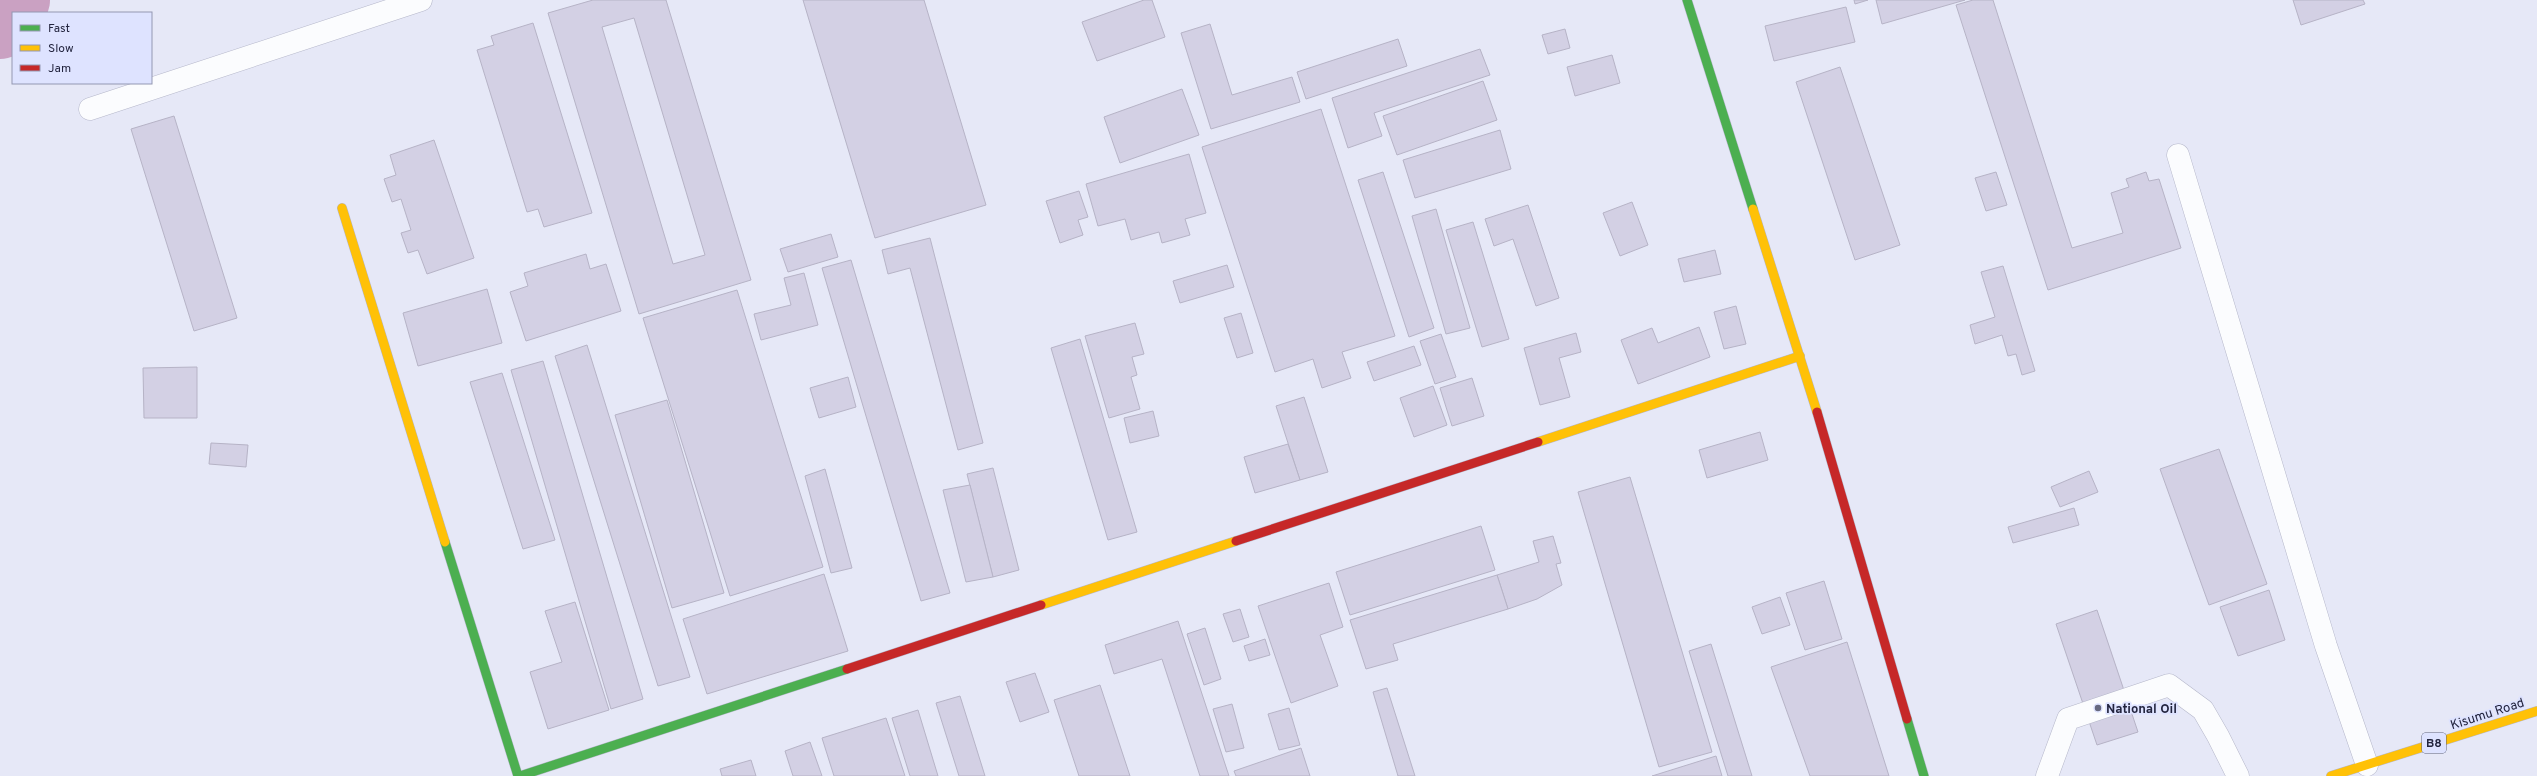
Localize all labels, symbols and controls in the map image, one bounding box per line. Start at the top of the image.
legend [12,12,152,84]
text: Fast [48,21,70,37]
text: Slow [48,41,74,57]
text: Jam [48,61,71,77]
street label: Kisumu Road [2449,695,2527,734]
place label: National Oil [2106,702,2177,718]
marker: National Oil [2093,703,2103,713]
road number: B8 [2422,733,2446,753]

